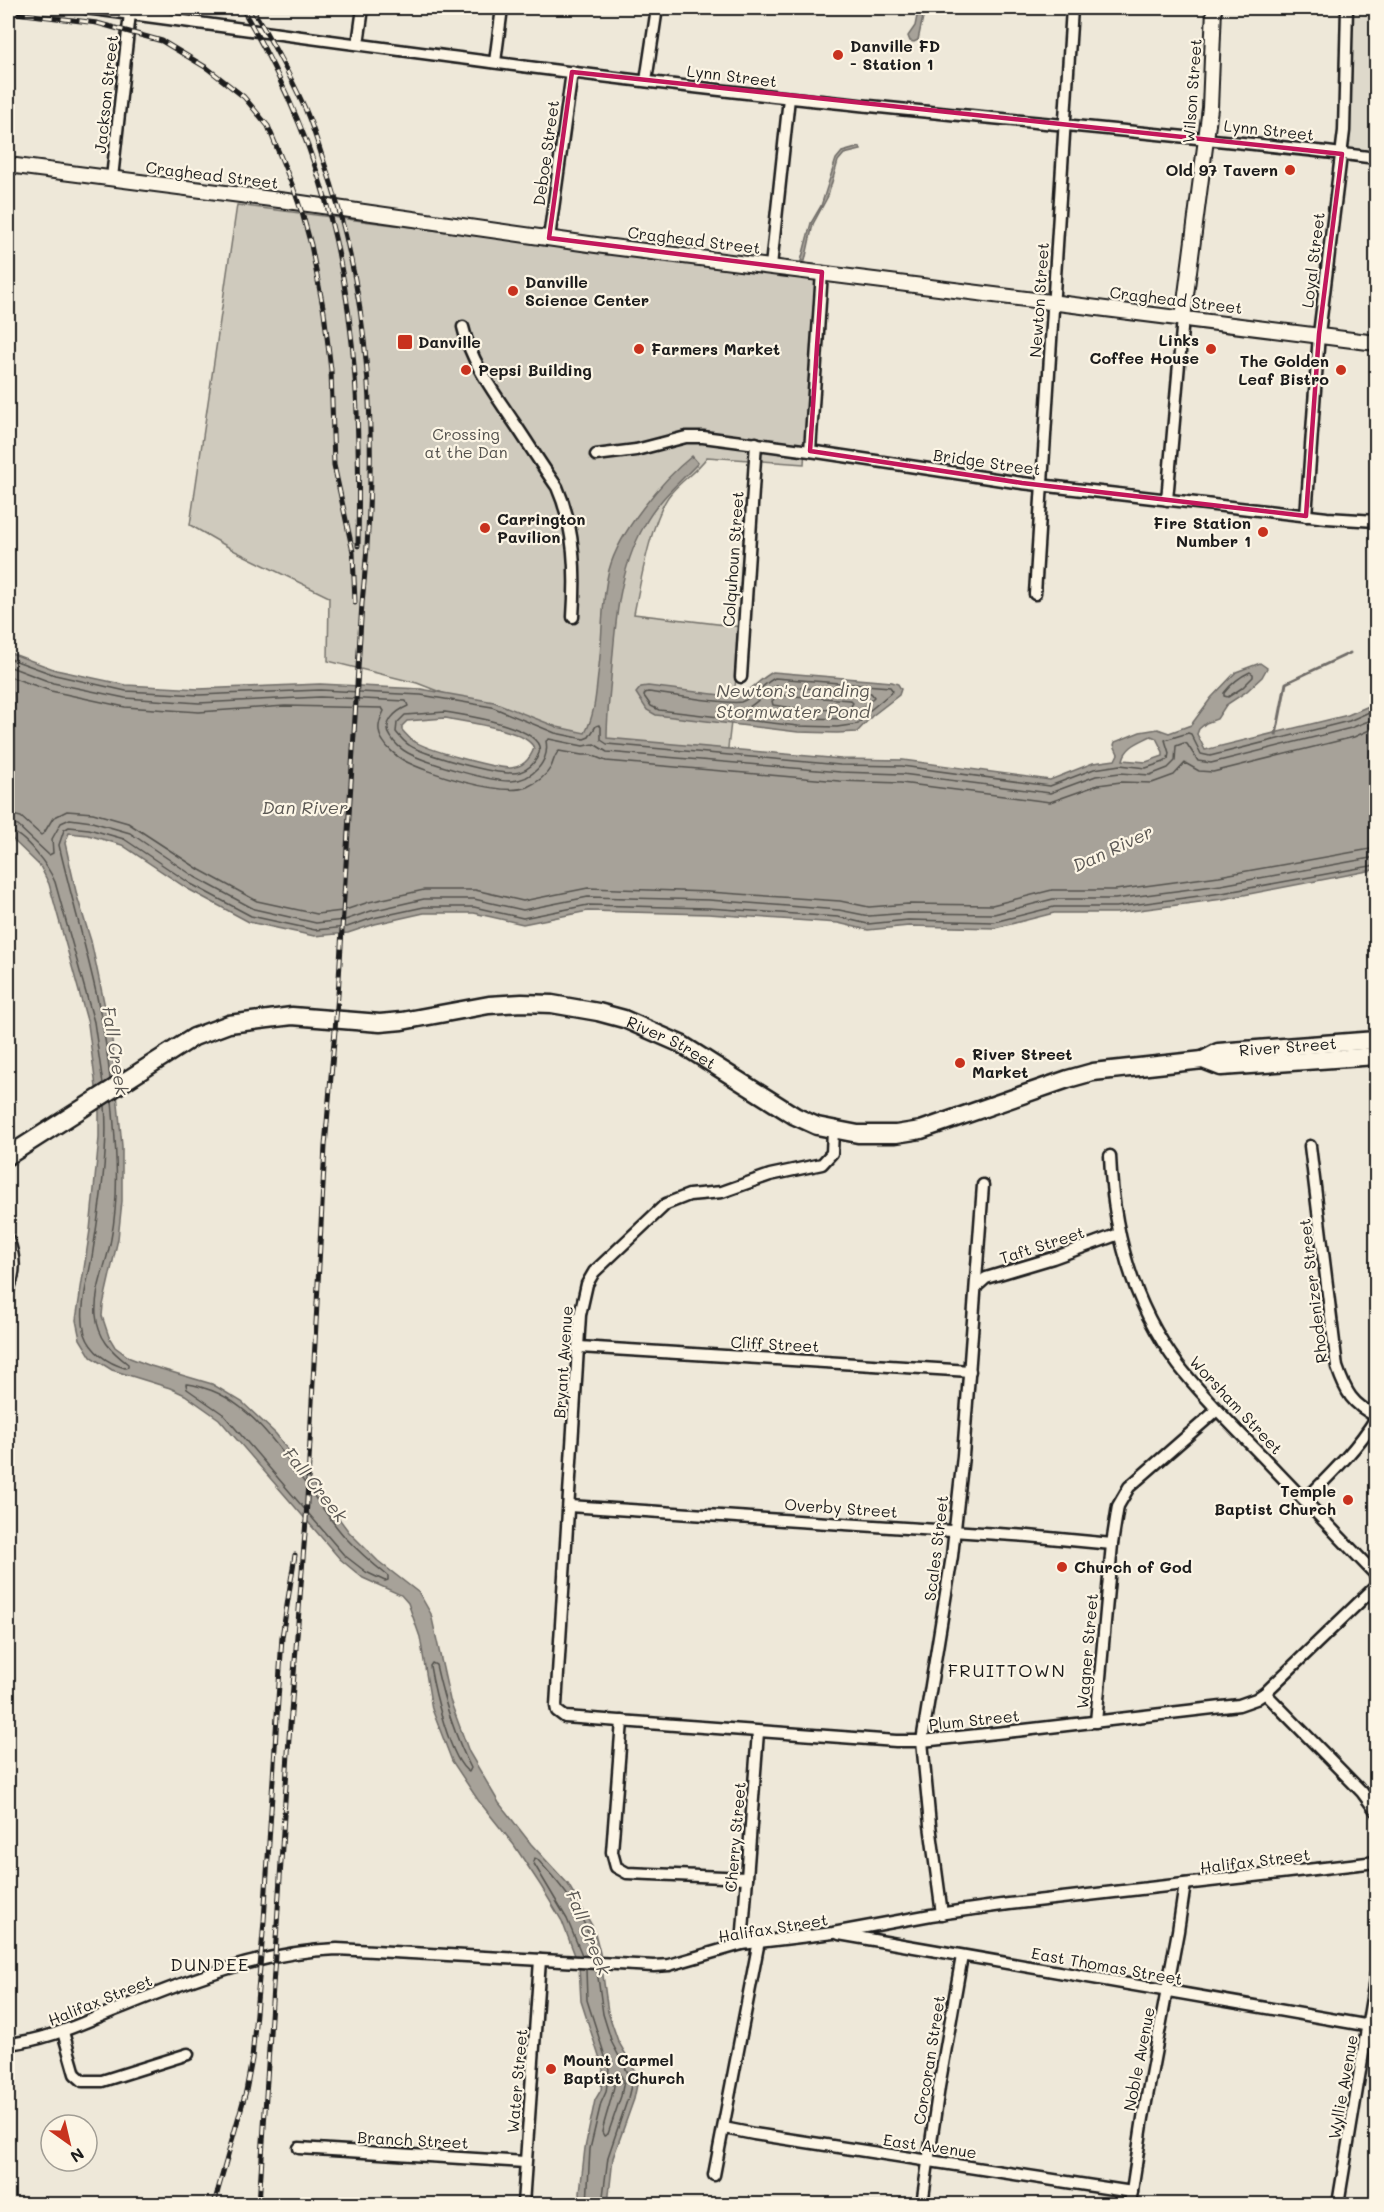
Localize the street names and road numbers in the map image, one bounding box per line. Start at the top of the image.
street label: Jackson Street [89,34,122,154]
street label: Wilson Street [1177,38,1206,144]
street label: Lynn Street [686,60,778,91]
street label: Deboe Street [528,99,563,207]
street label: Lynn Street [1223,114,1315,145]
street label: Craghead Street [144,156,280,193]
street label: Loyal Street [1296,211,1329,309]
street label: Craghead Street [626,221,762,258]
street label: Newton Street [1024,242,1053,358]
street label: Craghead Street [1108,281,1244,318]
street label: Bridge Street [932,444,1042,479]
street label: Colquhoun Street [717,490,748,628]
street label: River Street [624,1011,720,1074]
street label: River Street [1238,1032,1337,1060]
street label: Rhodenizer Street [1293,1218,1332,1365]
street label: Taft Street [997,1221,1087,1268]
street label: Bryant Avenue [548,1305,577,1419]
street label: Cliff Street [730,1331,820,1356]
street label: Worsham Street [1185,1351,1287,1458]
street label: Overby Street [784,1493,898,1522]
street label: Scales Street [919,1494,952,1602]
street label: Wagner Street [1071,1592,1102,1710]
street label: Plum Street [927,1704,1020,1735]
street label: Cherry Street [719,1781,750,1893]
street label: Halifax Street [1199,1843,1311,1878]
street label: Halifax Street [717,1908,829,1947]
street label: East Thomas Street [1030,1942,1184,1989]
street label: Halifax Street [45,1969,155,2030]
street label: Corcoran Street [908,1994,949,2126]
street label: Noble Avenue [1118,2005,1159,2113]
street label: Water Street [501,2028,532,2134]
street label: Wyllie Avenue [1323,2033,1362,2141]
street label: Branch Street [357,2126,469,2153]
street label: East Avenue [882,2129,978,2162]

